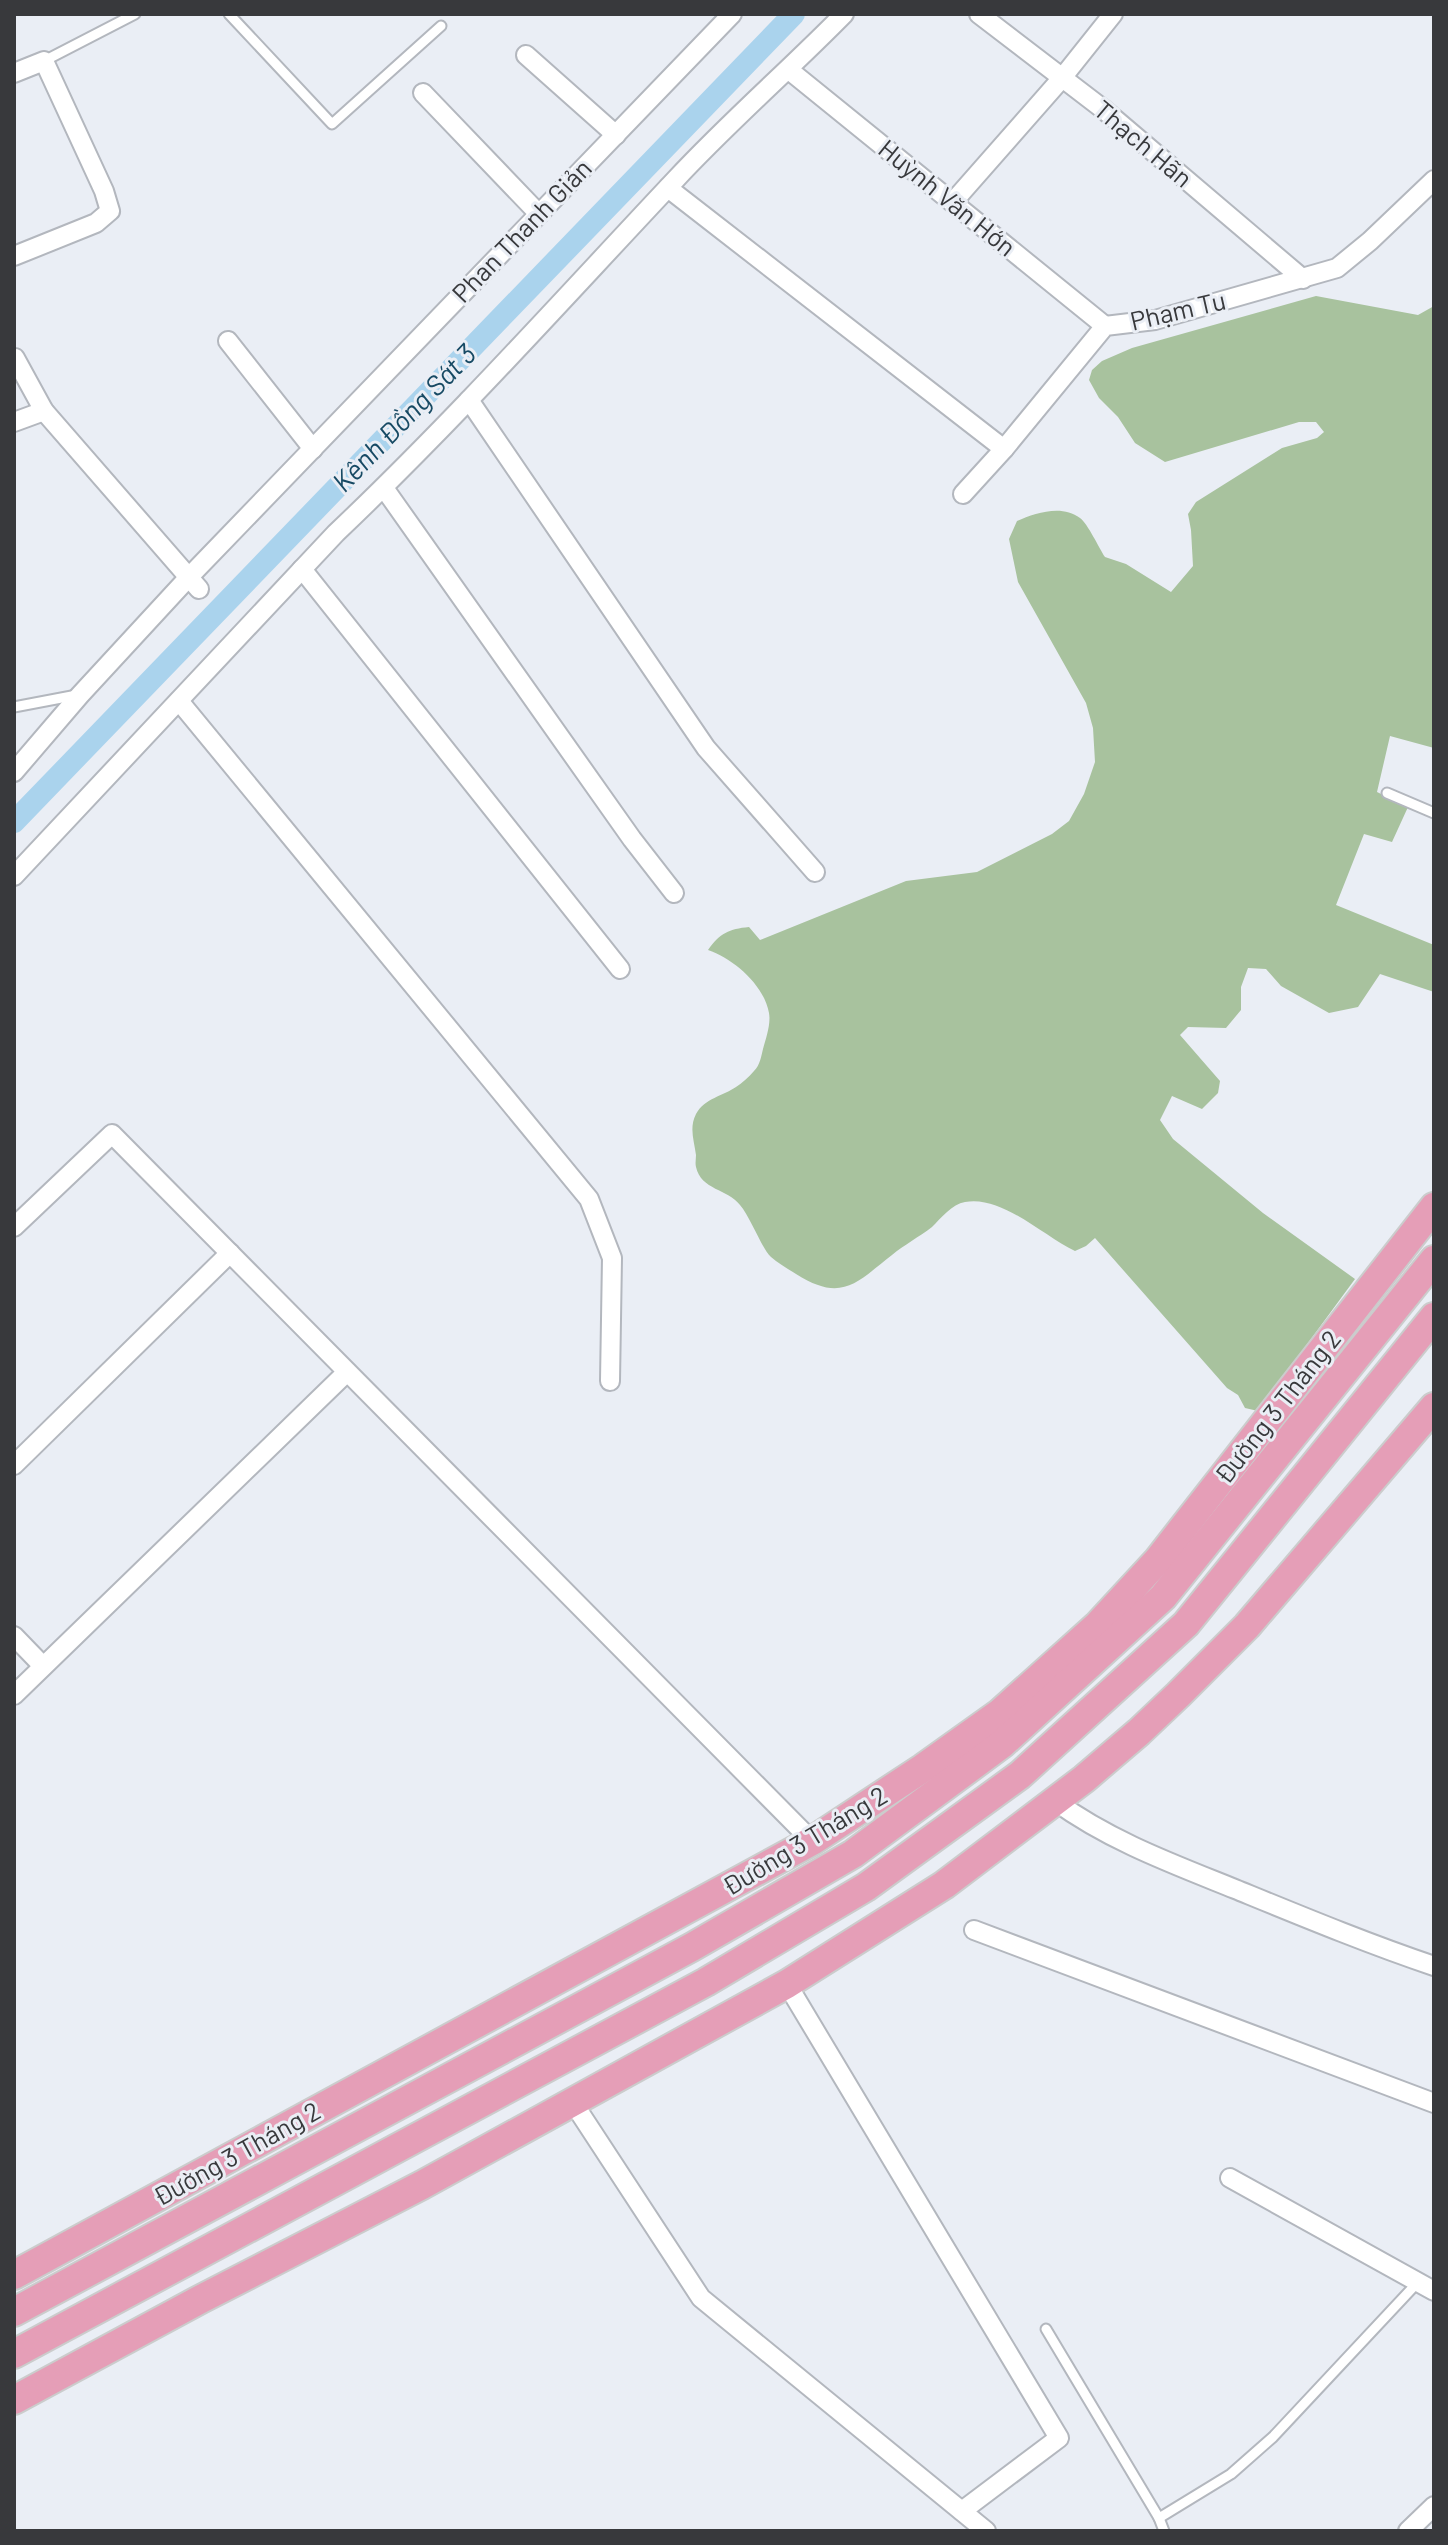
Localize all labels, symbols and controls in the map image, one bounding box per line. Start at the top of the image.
street label: Thạch Hãn [1088,93,1199,193]
street label: Huỳnh Văn Hớn [873,132,1023,262]
street label: Phan Thanh Giản [445,152,597,308]
street label: Phạm Tu [1127,284,1228,336]
water label: Kênh Đồng Sát 3 [324,336,482,498]
street label: Đường 3 Tháng 2 [1207,1323,1346,1489]
street label: Đường 3 Tháng 2 [716,1778,892,1901]
street label: Đường 3 Tháng 2 [147,2094,325,2211]

